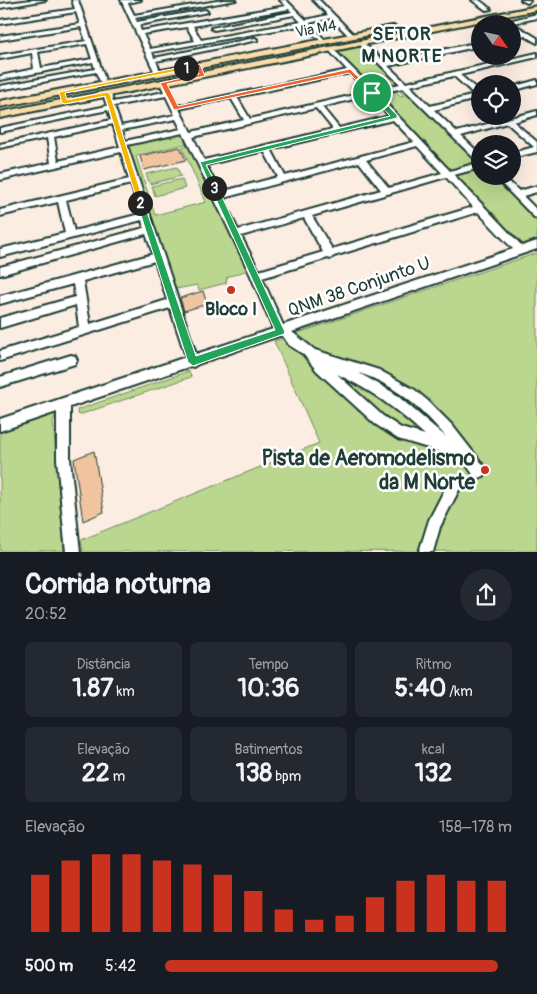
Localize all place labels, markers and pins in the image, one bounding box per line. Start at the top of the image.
pin: 1 [174,56,198,80]
pin [351,72,393,114]
pin: 3 [202,176,226,200]
pin: 2 [128,190,152,216]
marker: Bloco I [225,284,237,296]
place label: Bloco I [205,298,257,321]
place label: Pista de Aeromodelismo da M Norte [262,445,476,496]
marker: Pista de Aeromodelismo da M Norte [479,464,491,476]

